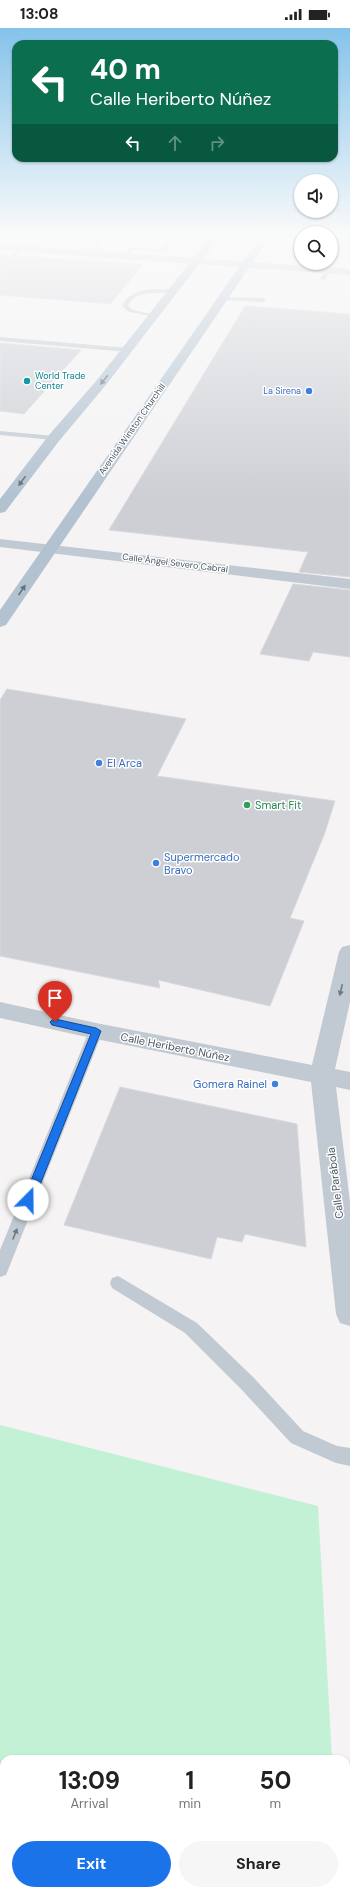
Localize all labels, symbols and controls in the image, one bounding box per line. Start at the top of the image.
text: 13:08 [20,4,58,24]
text: 40 m [90,51,161,88]
icon: left [24,56,76,108]
text: Calle Heriberto Núñez [90,87,271,111]
icon: left [122,132,144,154]
icon: ahead [164,132,186,154]
icon: right [206,132,228,154]
map controls [294,174,338,270]
button: sound [294,174,338,218]
button: search [294,226,338,270]
place label: World Trade Center [35,370,85,392]
one-way arrow [99,374,108,385]
marker: World Trade Center [22,376,32,386]
street label: Avenida Winston Churchill [96,381,168,477]
place label: La Sirena [263,385,301,397]
marker: La Sirena [304,386,314,396]
one-way arrow [18,475,26,486]
street label: Calle Ángel Severo Cabral [122,550,229,575]
one-way arrow [18,585,26,595]
place label: El Arca [107,756,142,770]
marker: El Arca [94,758,104,768]
place label: Smart Fit [255,798,301,812]
marker: Smart Fit [242,800,252,810]
place label: Supermercado Bravo [164,850,240,877]
marker: Supermercado Bravo [151,858,161,868]
pin [38,981,72,1022]
one-way arrow [338,984,344,996]
icon: arrive [44,987,66,1009]
street label: Calle Heriberto Núñez [119,1030,231,1064]
place label: Gomera Rainel [193,1077,267,1091]
marker: Gomera Rainel [270,1079,280,1089]
street label: Calle Parábola [324,1146,346,1220]
position arrow [7,1179,49,1221]
one-way arrow [12,1227,18,1239]
text: 13:09 [59,1765,120,1796]
text: 1 [185,1765,194,1796]
text: 50 [260,1765,291,1796]
text: Arrival [70,1795,108,1812]
text: min [179,1795,201,1812]
text: m [270,1795,281,1812]
button: Exit [12,1841,171,1887]
button: Share [179,1841,338,1887]

